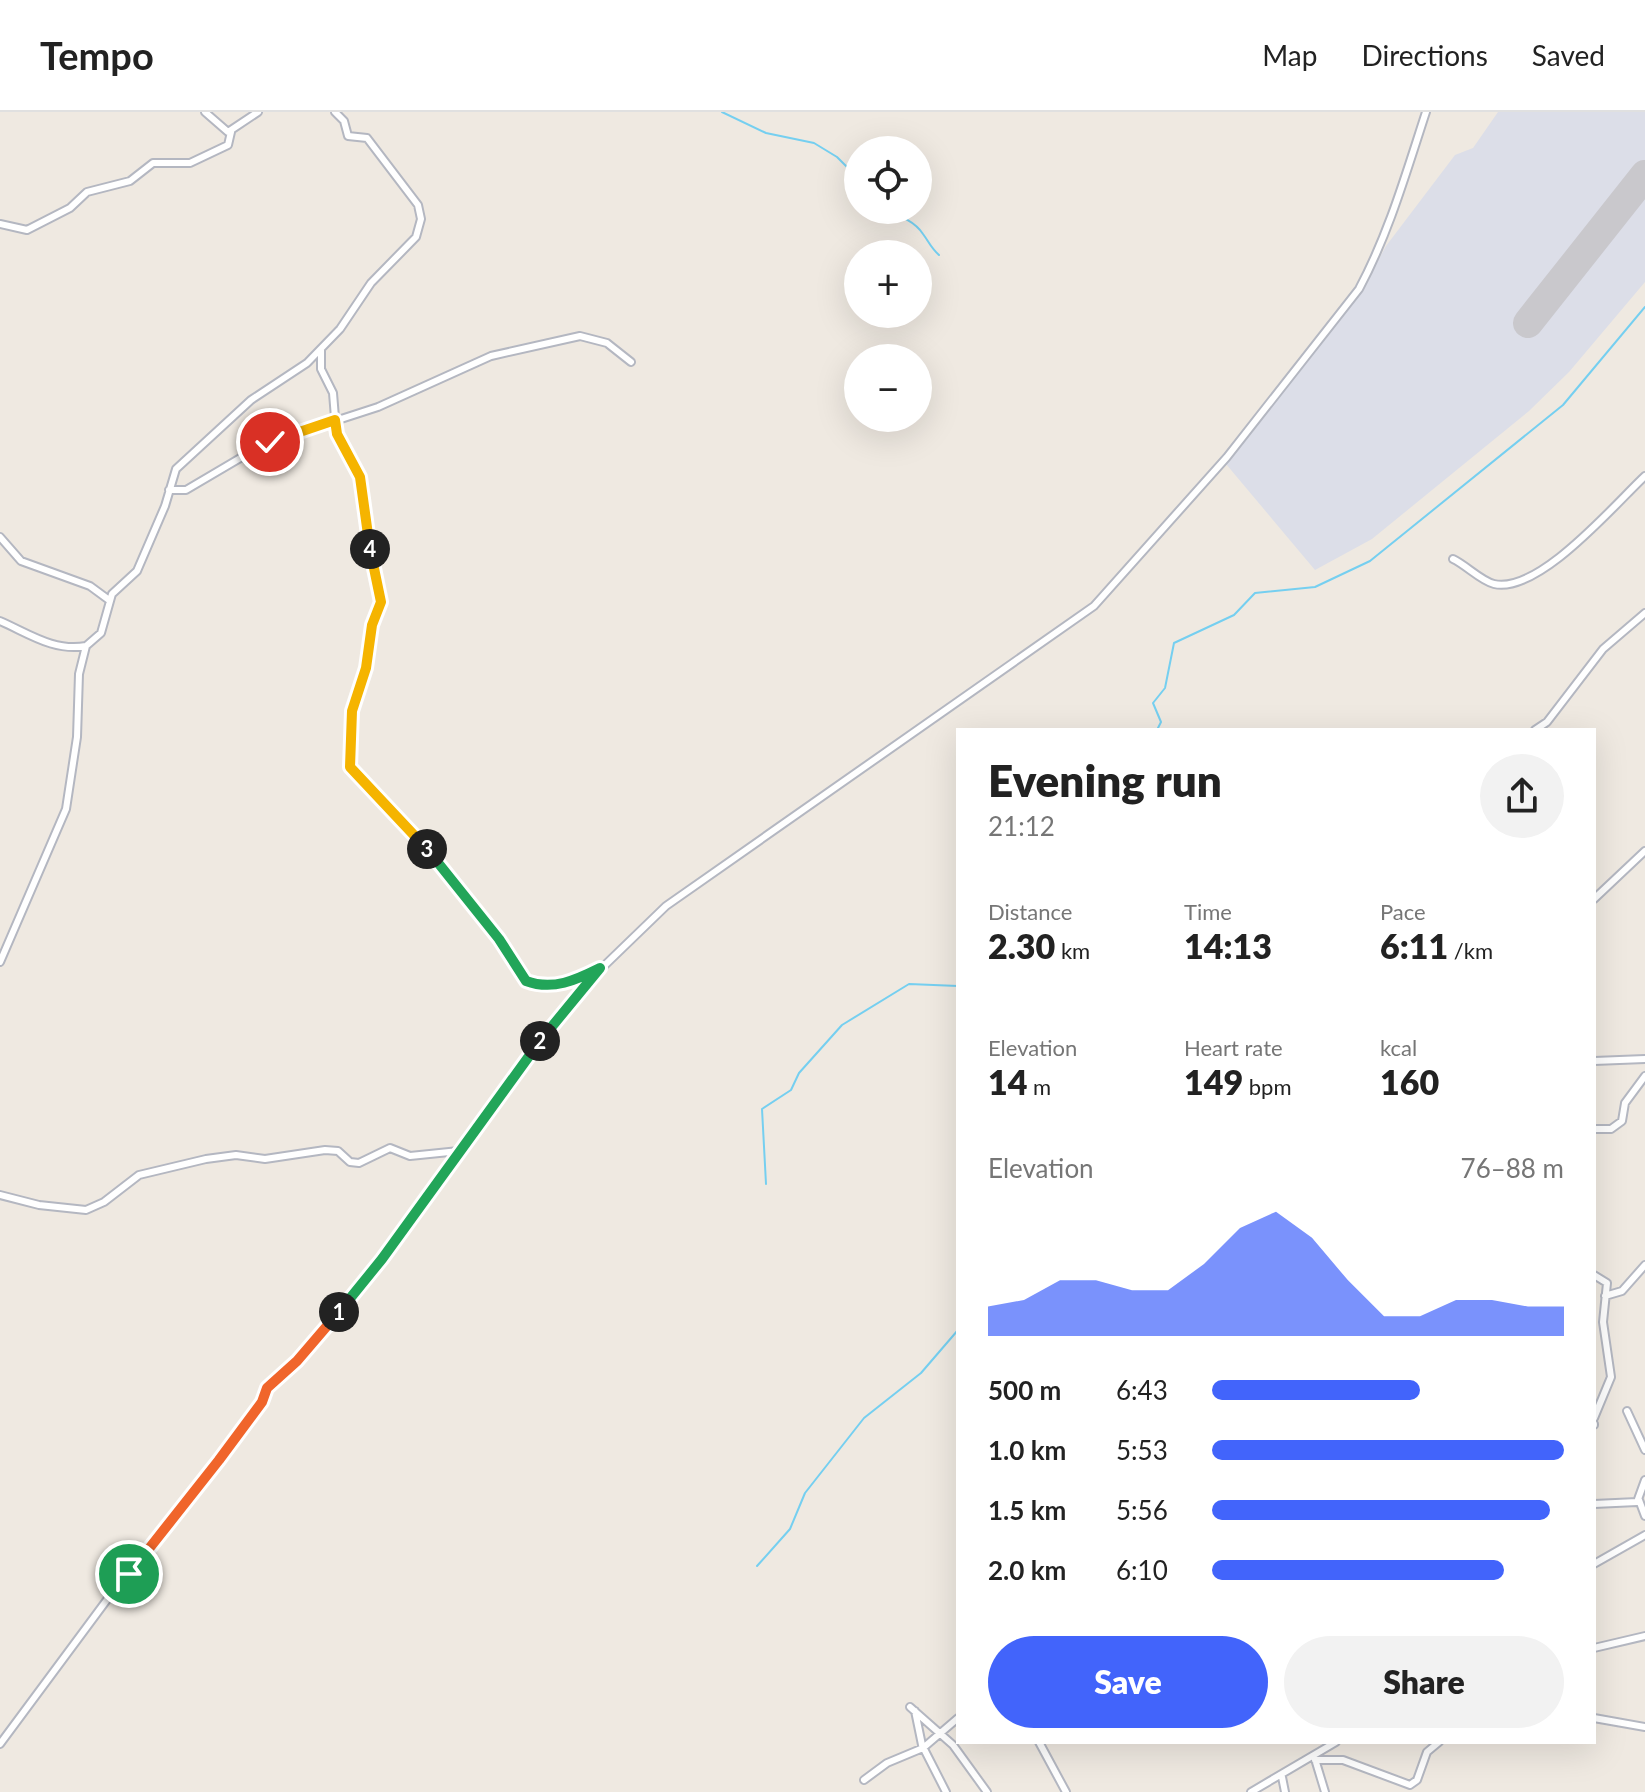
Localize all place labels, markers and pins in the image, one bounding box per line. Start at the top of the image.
pin [236,408,304,476]
pin: 4 [350,529,390,569]
pin: 3 [407,829,447,869]
pin: 2 [520,1021,560,1061]
pin: 1 [319,1292,359,1332]
pin [95,1540,163,1608]

